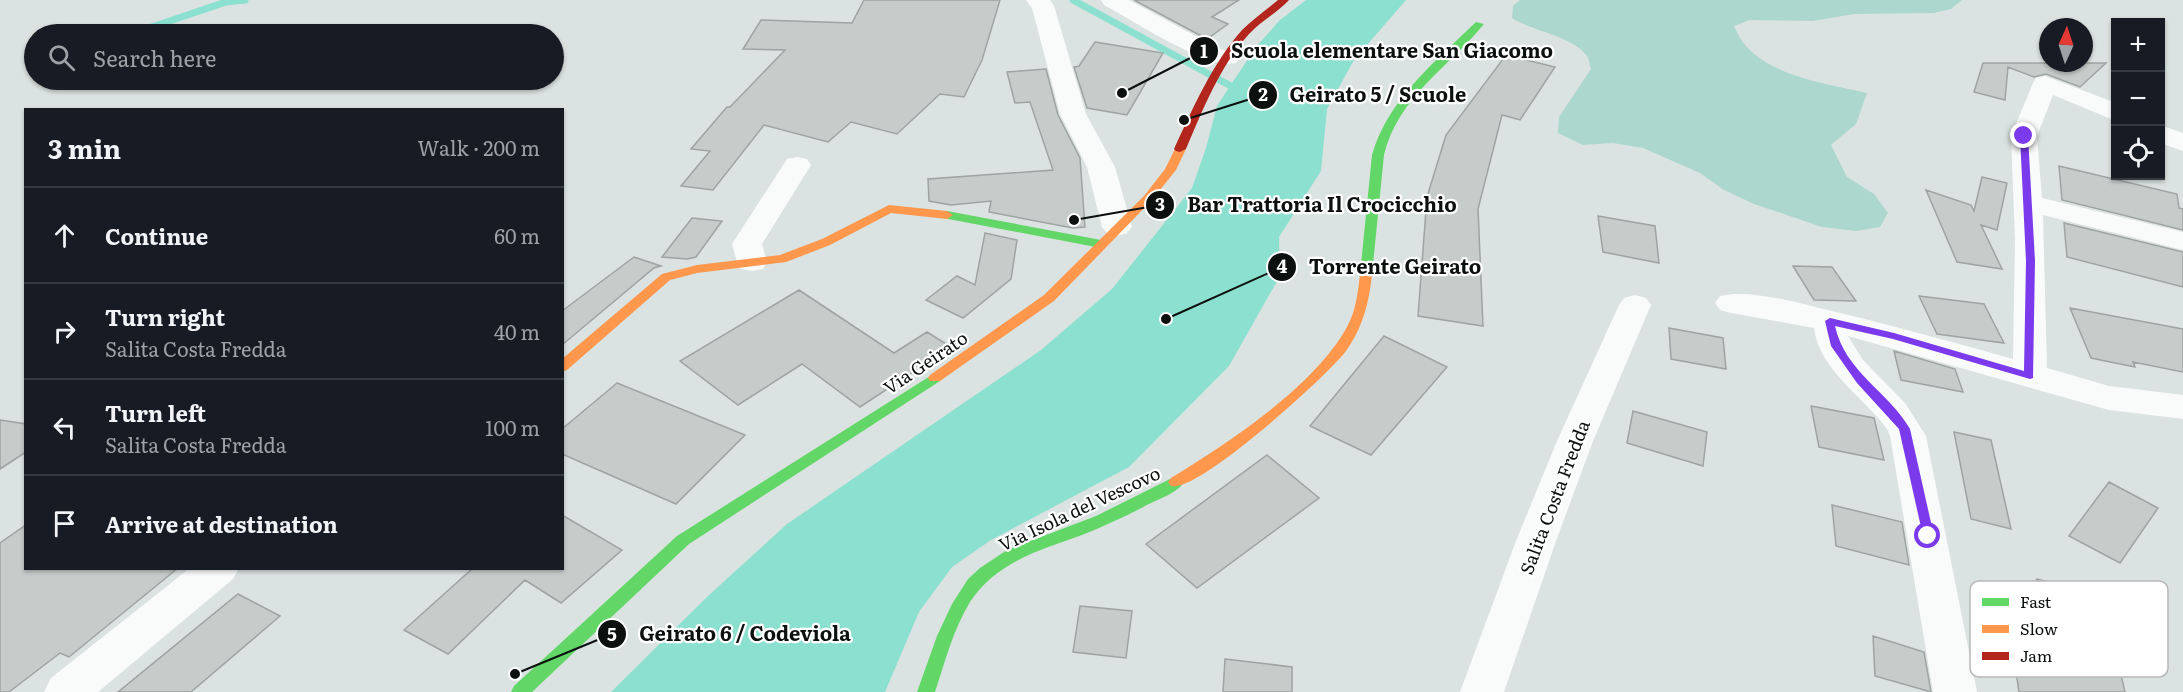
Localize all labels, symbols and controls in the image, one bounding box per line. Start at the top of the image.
north arrow [2039,18,2093,72]
map controls [2111,18,2165,180]
button: + [2111,18,2165,72]
search box [24,24,564,90]
callout: Scuola elementare San Giacomo [1189,32,1565,70]
text: Scuola elementare San Giacomo [1231,34,1553,64]
text: 1 [1200,37,1208,64]
icon: search [45,41,78,74]
text: Search here [93,41,216,74]
button: − [2111,72,2165,126]
callout: Geirato 5 / Scuole [1248,76,1478,114]
text: Geirato 5 / Scuole [1290,78,1466,108]
text: 2 [1258,80,1268,107]
route end [2010,122,2036,148]
button: locate [2111,126,2165,180]
text: 3 min [48,128,121,167]
text: Walk · 200 m [417,132,540,162]
callout: Bar Trattoria Il Crocicchio [1145,186,1469,224]
text: Bar Trattoria Il Crocicchio [1187,188,1457,218]
text: 3 [1155,190,1165,217]
icon: ahead [48,219,81,252]
text: Continue [105,219,208,252]
text: 60 m [494,220,540,250]
callout: Torrente Geirato [1267,248,1494,286]
text: Torrente Geirato [1309,250,1481,280]
text: 4 [1277,252,1288,279]
text: Turn right [105,300,225,333]
icon: right [48,315,81,348]
text: 40 m [494,316,540,346]
street label: Via Geirato [877,324,973,400]
text: Salita Costa Fredda [105,333,286,363]
text: Turn left [105,396,206,429]
icon: left [48,411,81,444]
text: 100 m [485,412,540,442]
street label: Salita Costa Fredda [1512,416,1596,578]
text: Salita Costa Fredda [105,429,286,459]
street label: Via Isola del Vescovo [994,459,1164,557]
icon: arrive [48,507,81,540]
text: Arrive at destination [105,507,338,540]
route start [1914,522,1940,548]
legend [1970,581,2168,677]
text: Fast [2020,589,2052,613]
callout: Geirato 6 / Codeviola [597,615,863,653]
text: Slow [2020,616,2058,640]
text: Geirato 6 / Codeviola [639,617,851,647]
text: 5 [607,620,617,647]
text: Jam [2020,643,2053,667]

